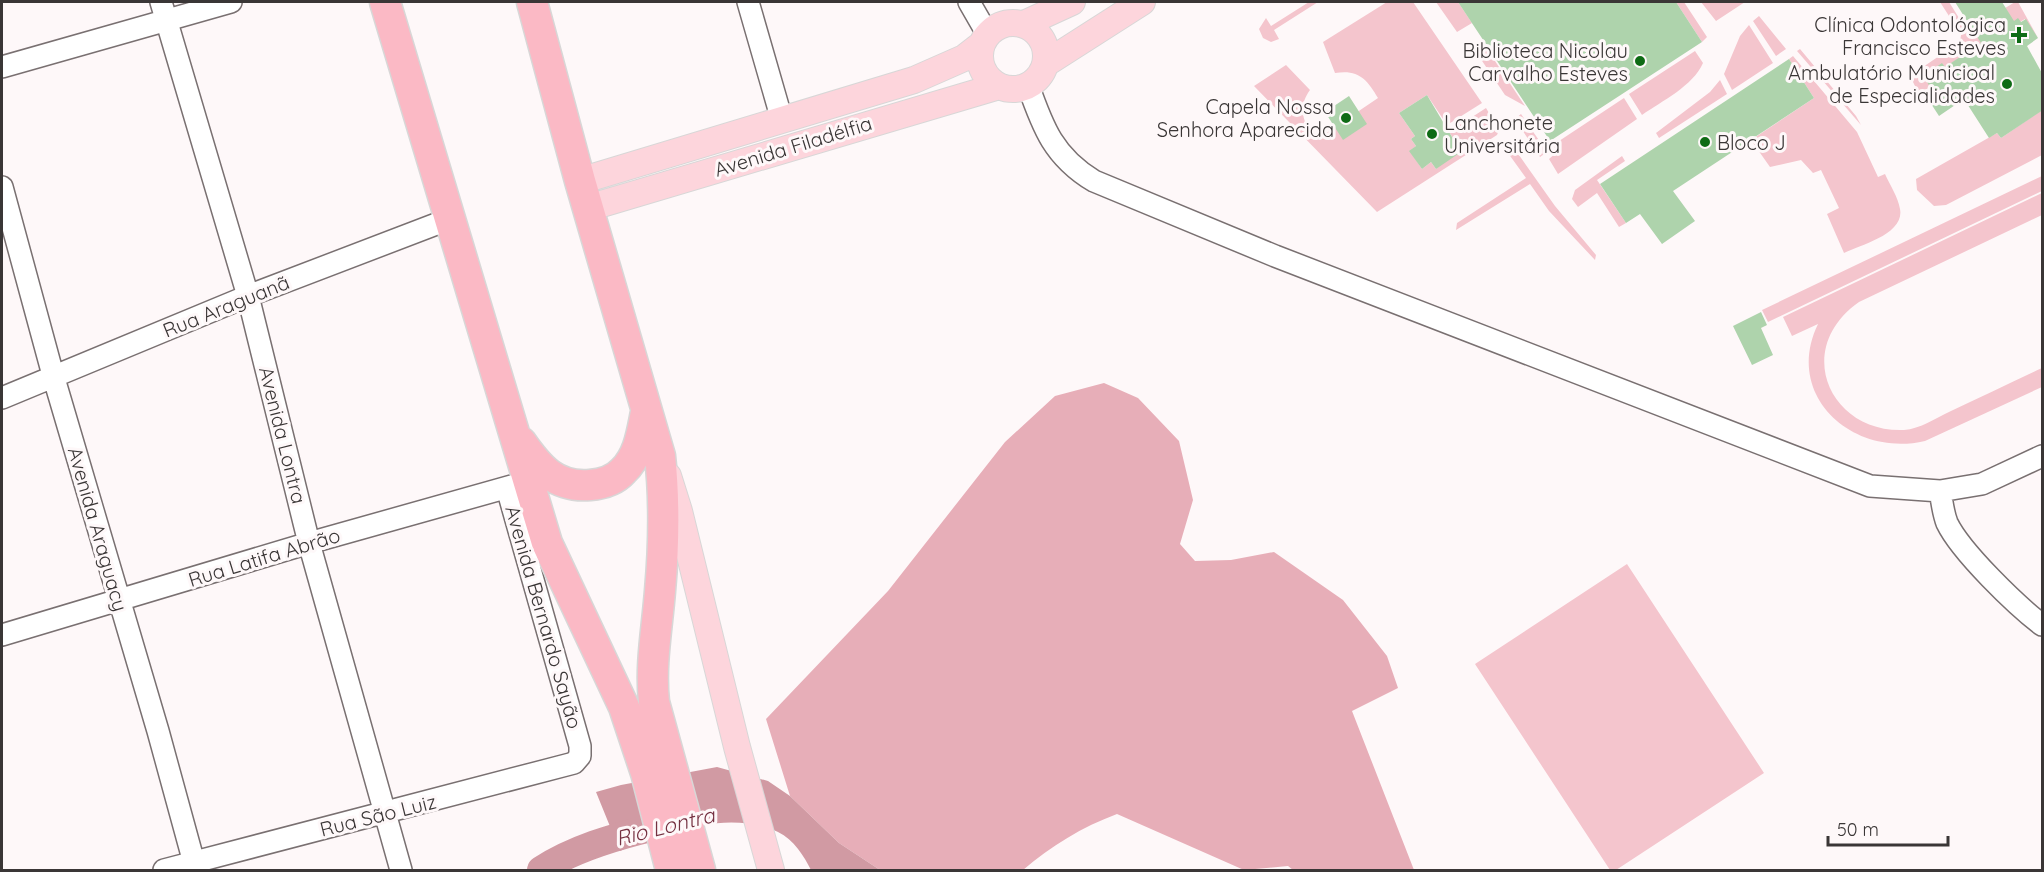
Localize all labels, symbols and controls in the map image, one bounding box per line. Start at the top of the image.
place label: Clínica Odontológica Francisco Esteves [1814,12,2006,60]
marker: Clínica Odontológica Francisco Esteves [2010,26,2028,44]
place label: Biblioteca Nicolau Carvalho Esteves [1463,38,1628,86]
marker: Biblioteca Nicolau Carvalho Esteves [1633,54,1647,68]
place label: Ambulatório Municioal de Especialidades [1788,60,1995,108]
marker: Ambulatório Municioal de Especialidades [2000,77,2014,91]
place label: Capela Nossa Senhora Aparecida [1157,94,1334,142]
street label: Avenida Filadélfia [711,110,875,182]
place label: Lanchonete Universitária [1444,110,1560,158]
marker: Capela Nossa Senhora Aparecida [1339,111,1353,125]
marker: Lanchonete Universitária [1425,127,1439,141]
place label: Bloco J [1717,130,1786,155]
marker: Bloco J [1698,135,1712,149]
street label: Rua Araguanã [159,269,293,343]
street label: Avenida Lontra [254,364,312,506]
street label: Avenida Araguacy [63,444,133,614]
street label: Avenida Bernardo Sayão [500,502,588,732]
street label: Rua Latifa Abrão [185,522,343,592]
street label: Rua São Luiz [317,788,439,842]
water label: Rio Lontra [613,801,718,851]
scale bar [1828,809,1948,847]
text: 50 m [1837,818,1879,841]

